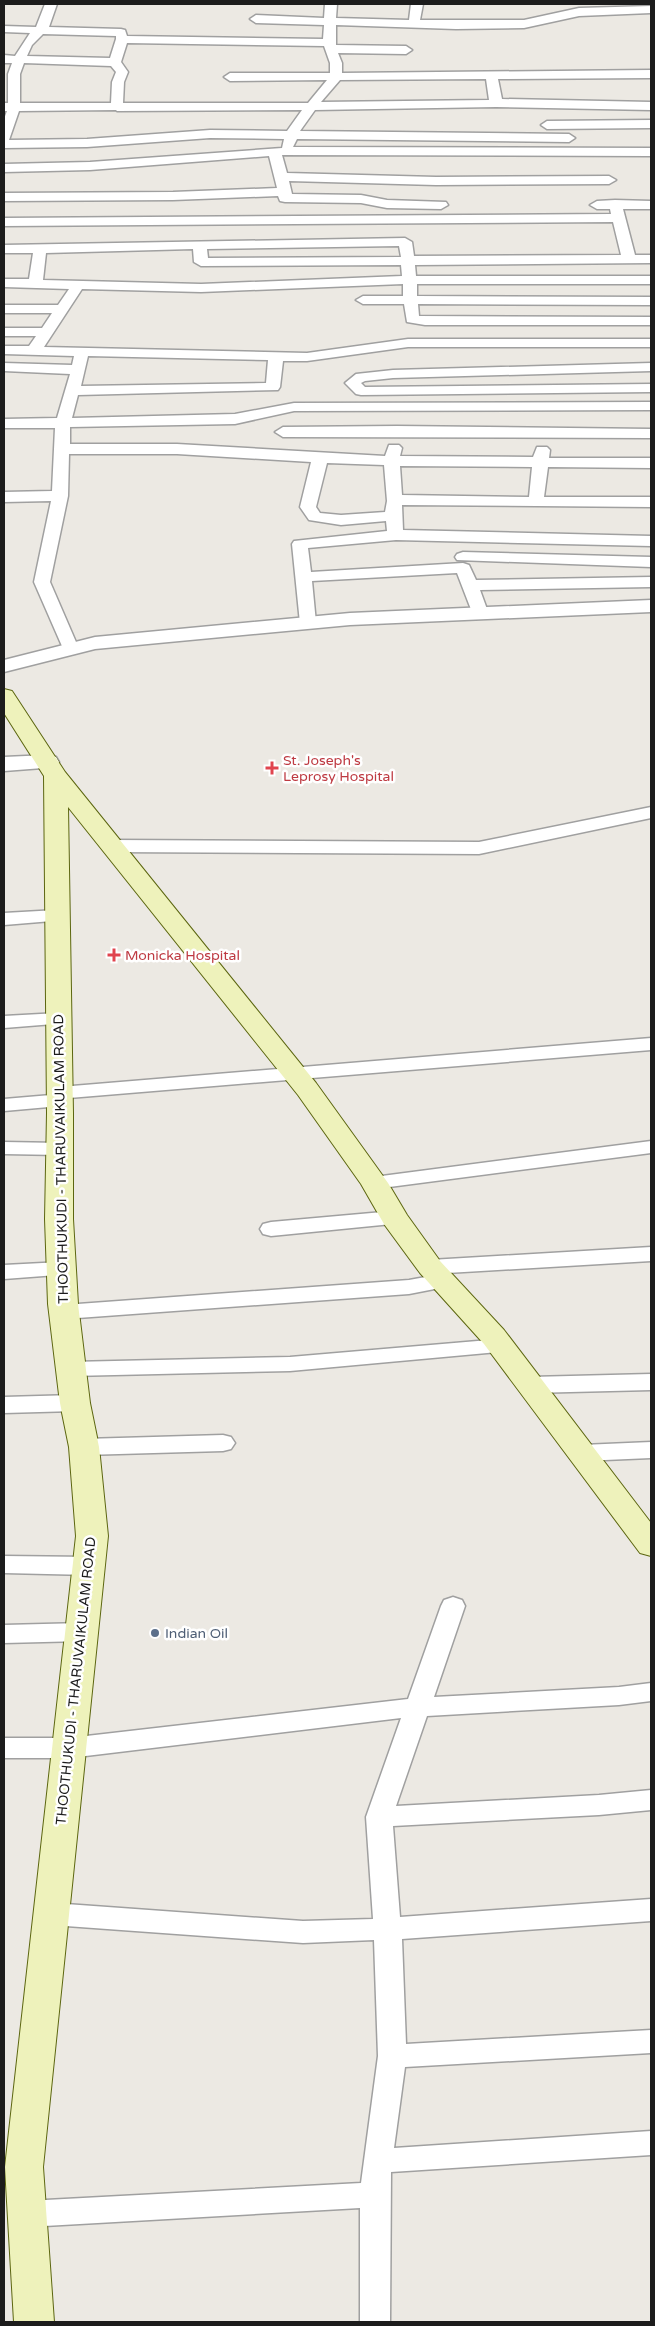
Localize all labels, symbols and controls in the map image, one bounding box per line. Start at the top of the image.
place label: St. Joseph's Leprosy Hospital [283,752,394,785]
marker: St. Joseph's Leprosy Hospital [265,761,279,775]
place label: Monicka Hospital [125,947,240,964]
marker: Monicka Hospital [107,948,121,962]
street label: THOOTHUKUDI - THARUVAIKULAM ROAD [50,1014,72,1304]
street label: THOOTHUKUDI - THARUVAIKULAM ROAD [52,1536,100,1826]
place label: Indian Oil [165,1625,228,1642]
marker: Indian Oil [149,1627,161,1639]

